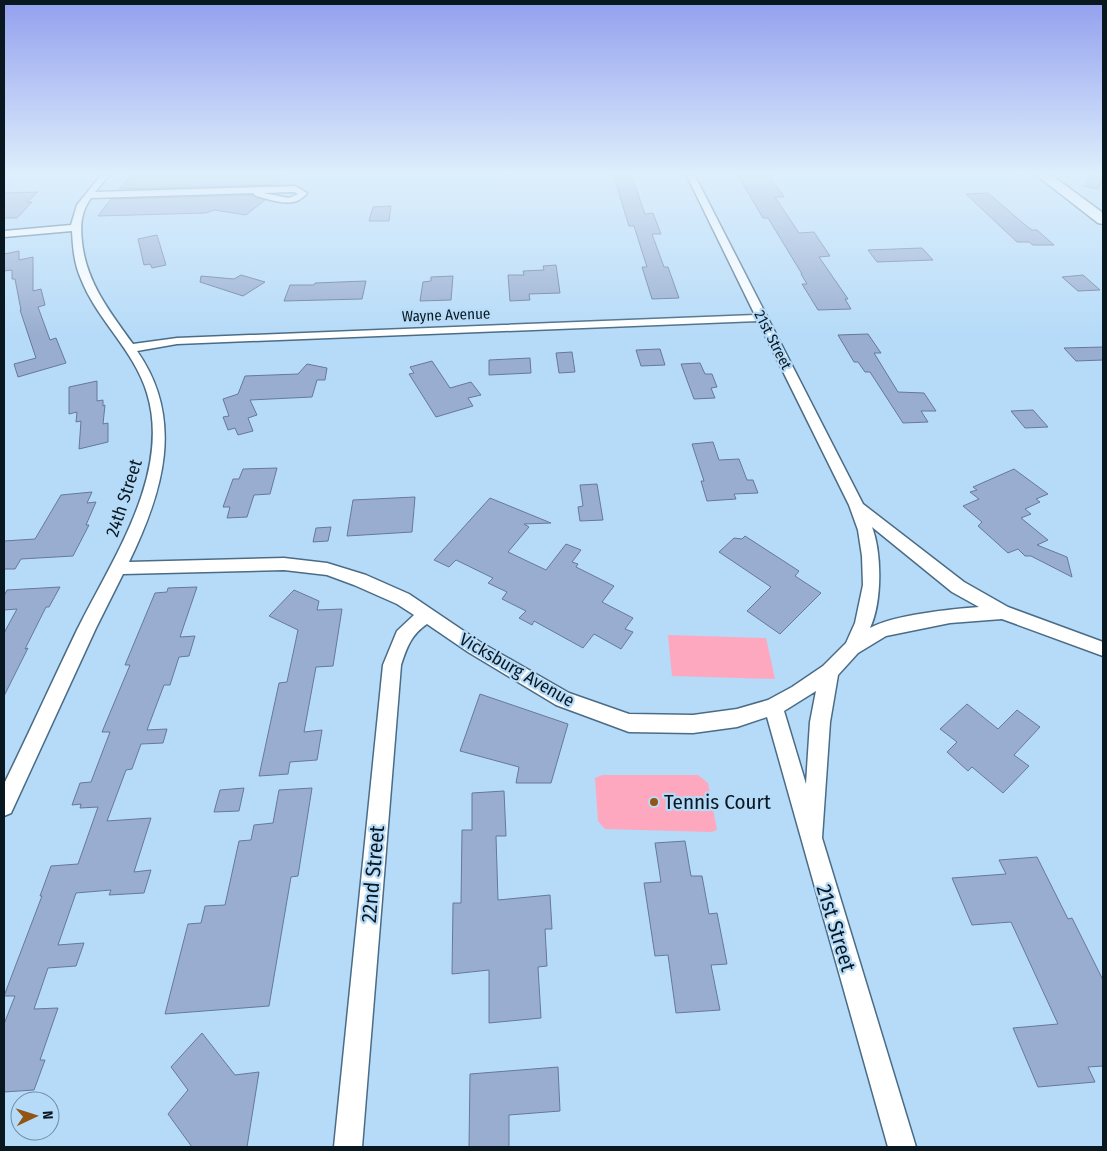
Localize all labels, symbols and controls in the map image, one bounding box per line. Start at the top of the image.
street label: Wayne Avenue [401,304,491,326]
street label: 21st Street [750,307,796,373]
street label: 24th Street [101,456,147,540]
street label: Vicksburg Avenue [456,628,579,712]
place label: Tennis Court [664,789,771,815]
marker: Tennis Court [648,796,660,808]
street label: 22nd Street [356,824,390,924]
street label: 21st Street [810,881,862,975]
north arrow [10,1091,60,1141]
text: N [39,1110,56,1120]

